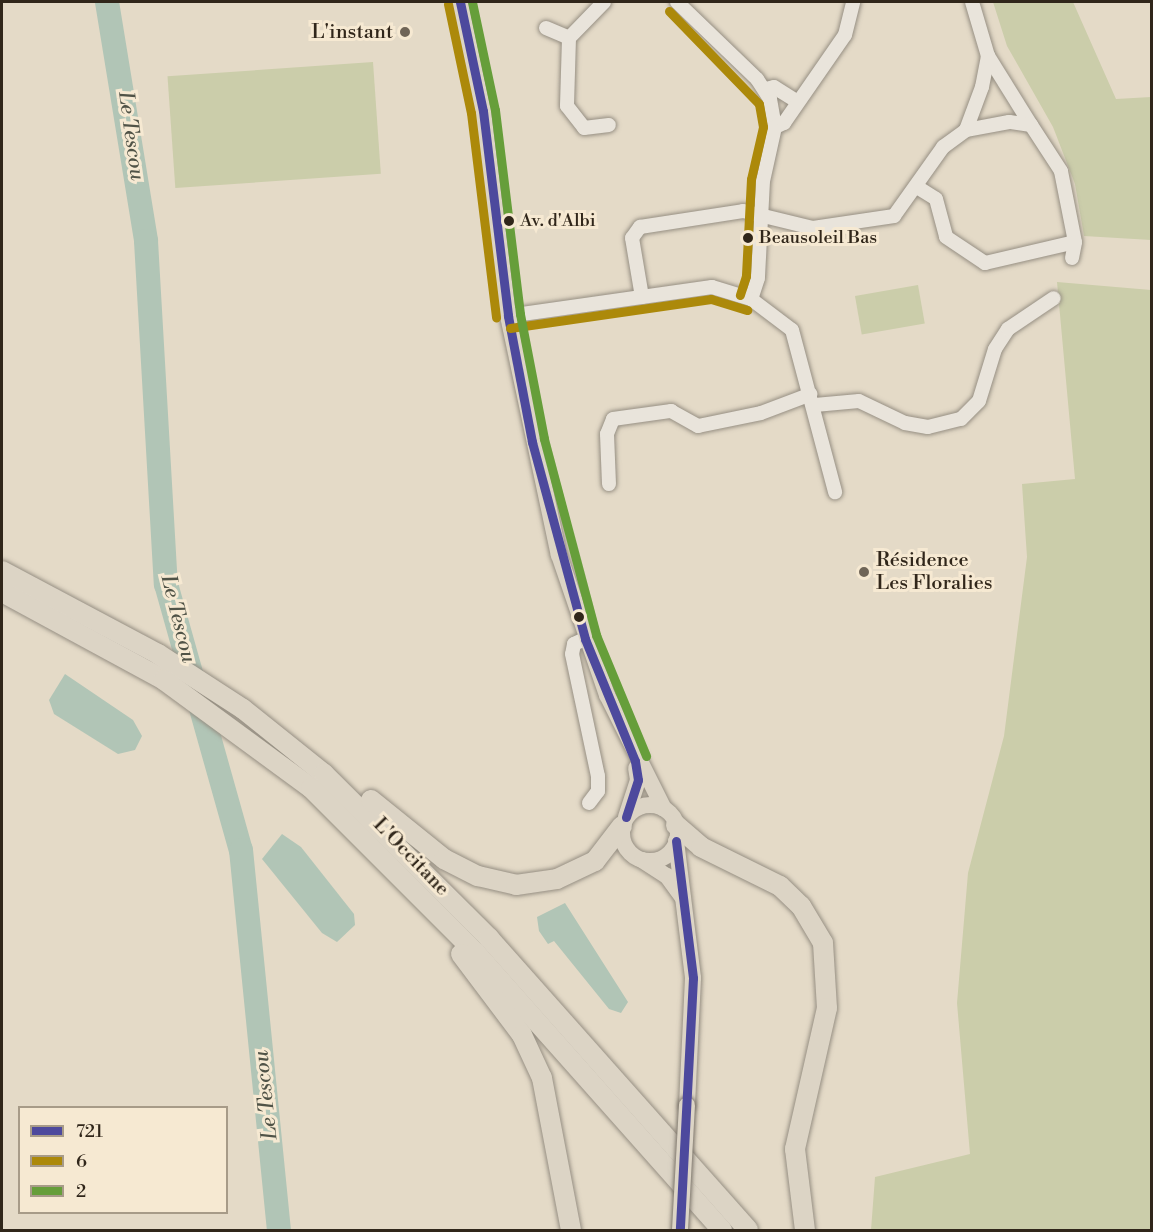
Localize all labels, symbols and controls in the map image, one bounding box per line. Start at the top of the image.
place label: L'instant [311,20,393,44]
marker: L'instant [398,25,412,39]
water label: Le Tescou [112,90,150,182]
place label: Av. d'Albi [520,210,596,232]
marker: Av. d'Albi [503,215,515,227]
place label: Beausoleil Bas [759,227,877,249]
marker: Beausoleil Bas [742,232,754,244]
place label: Résidence Les Floralies [876,548,993,595]
marker: Résidence Les Floralies [857,565,871,579]
water label: Le Tescou [155,573,201,665]
unlabelled marker [573,611,585,623]
street label: L'Occitane [368,813,454,901]
water label: Le Tescou [249,1049,283,1141]
legend [18,1106,228,1214]
text: 721 [76,1120,103,1143]
text: 6 [76,1150,87,1173]
text: 2 [76,1180,86,1203]

